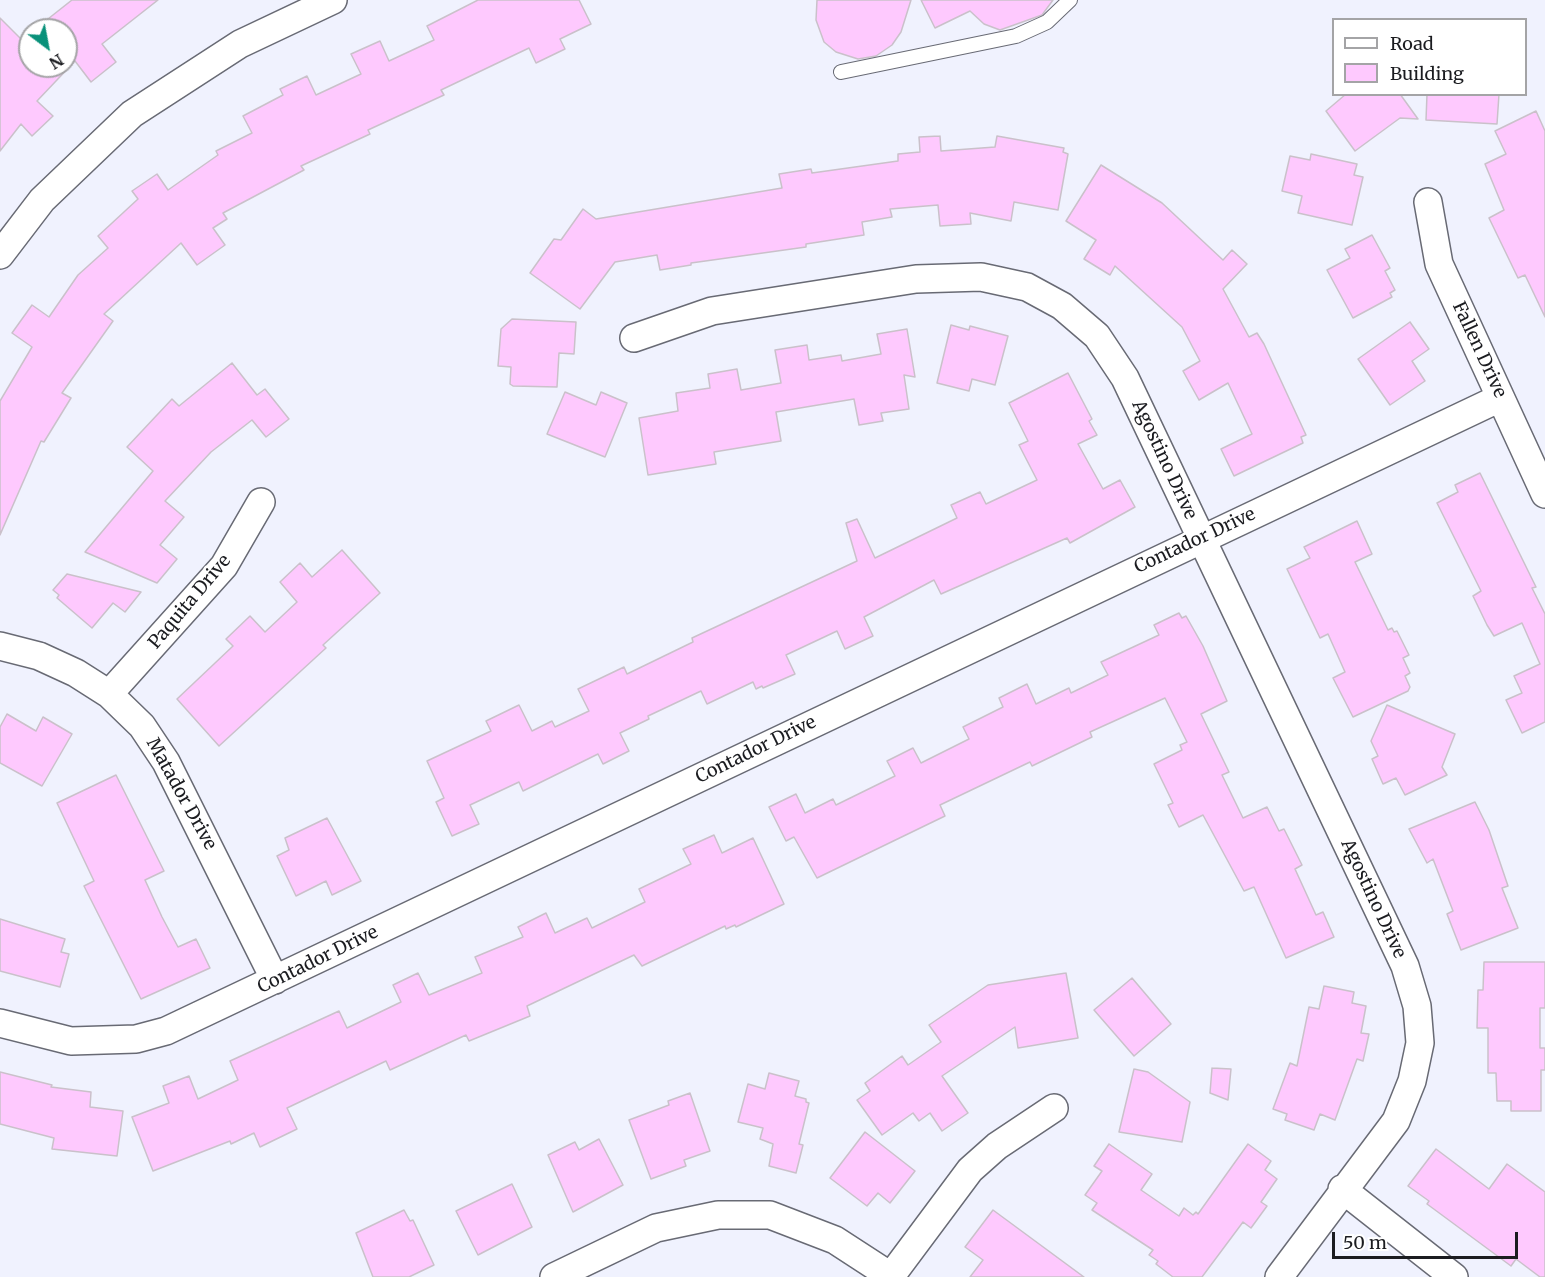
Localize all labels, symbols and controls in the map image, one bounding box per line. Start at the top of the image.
north arrow [18,18,78,78]
legend [1332,18,1527,96]
text: Road [1390,32,1434,55]
text: N [46,50,67,73]
text: Building [1390,62,1464,85]
street label: Fallen Drive [1447,299,1511,401]
street label: Agostino Drive [1127,397,1201,523]
street label: Contador Drive [1131,504,1259,578]
street label: Paquita Drive [144,551,236,653]
street label: Contador Drive [692,712,820,788]
street label: Matador Drive [141,734,221,854]
street label: Agostino Drive [1336,836,1410,962]
street label: Contador Drive [254,922,382,998]
scale bar [1335,1220,1521,1258]
text: 50 m [1343,1231,1387,1254]

